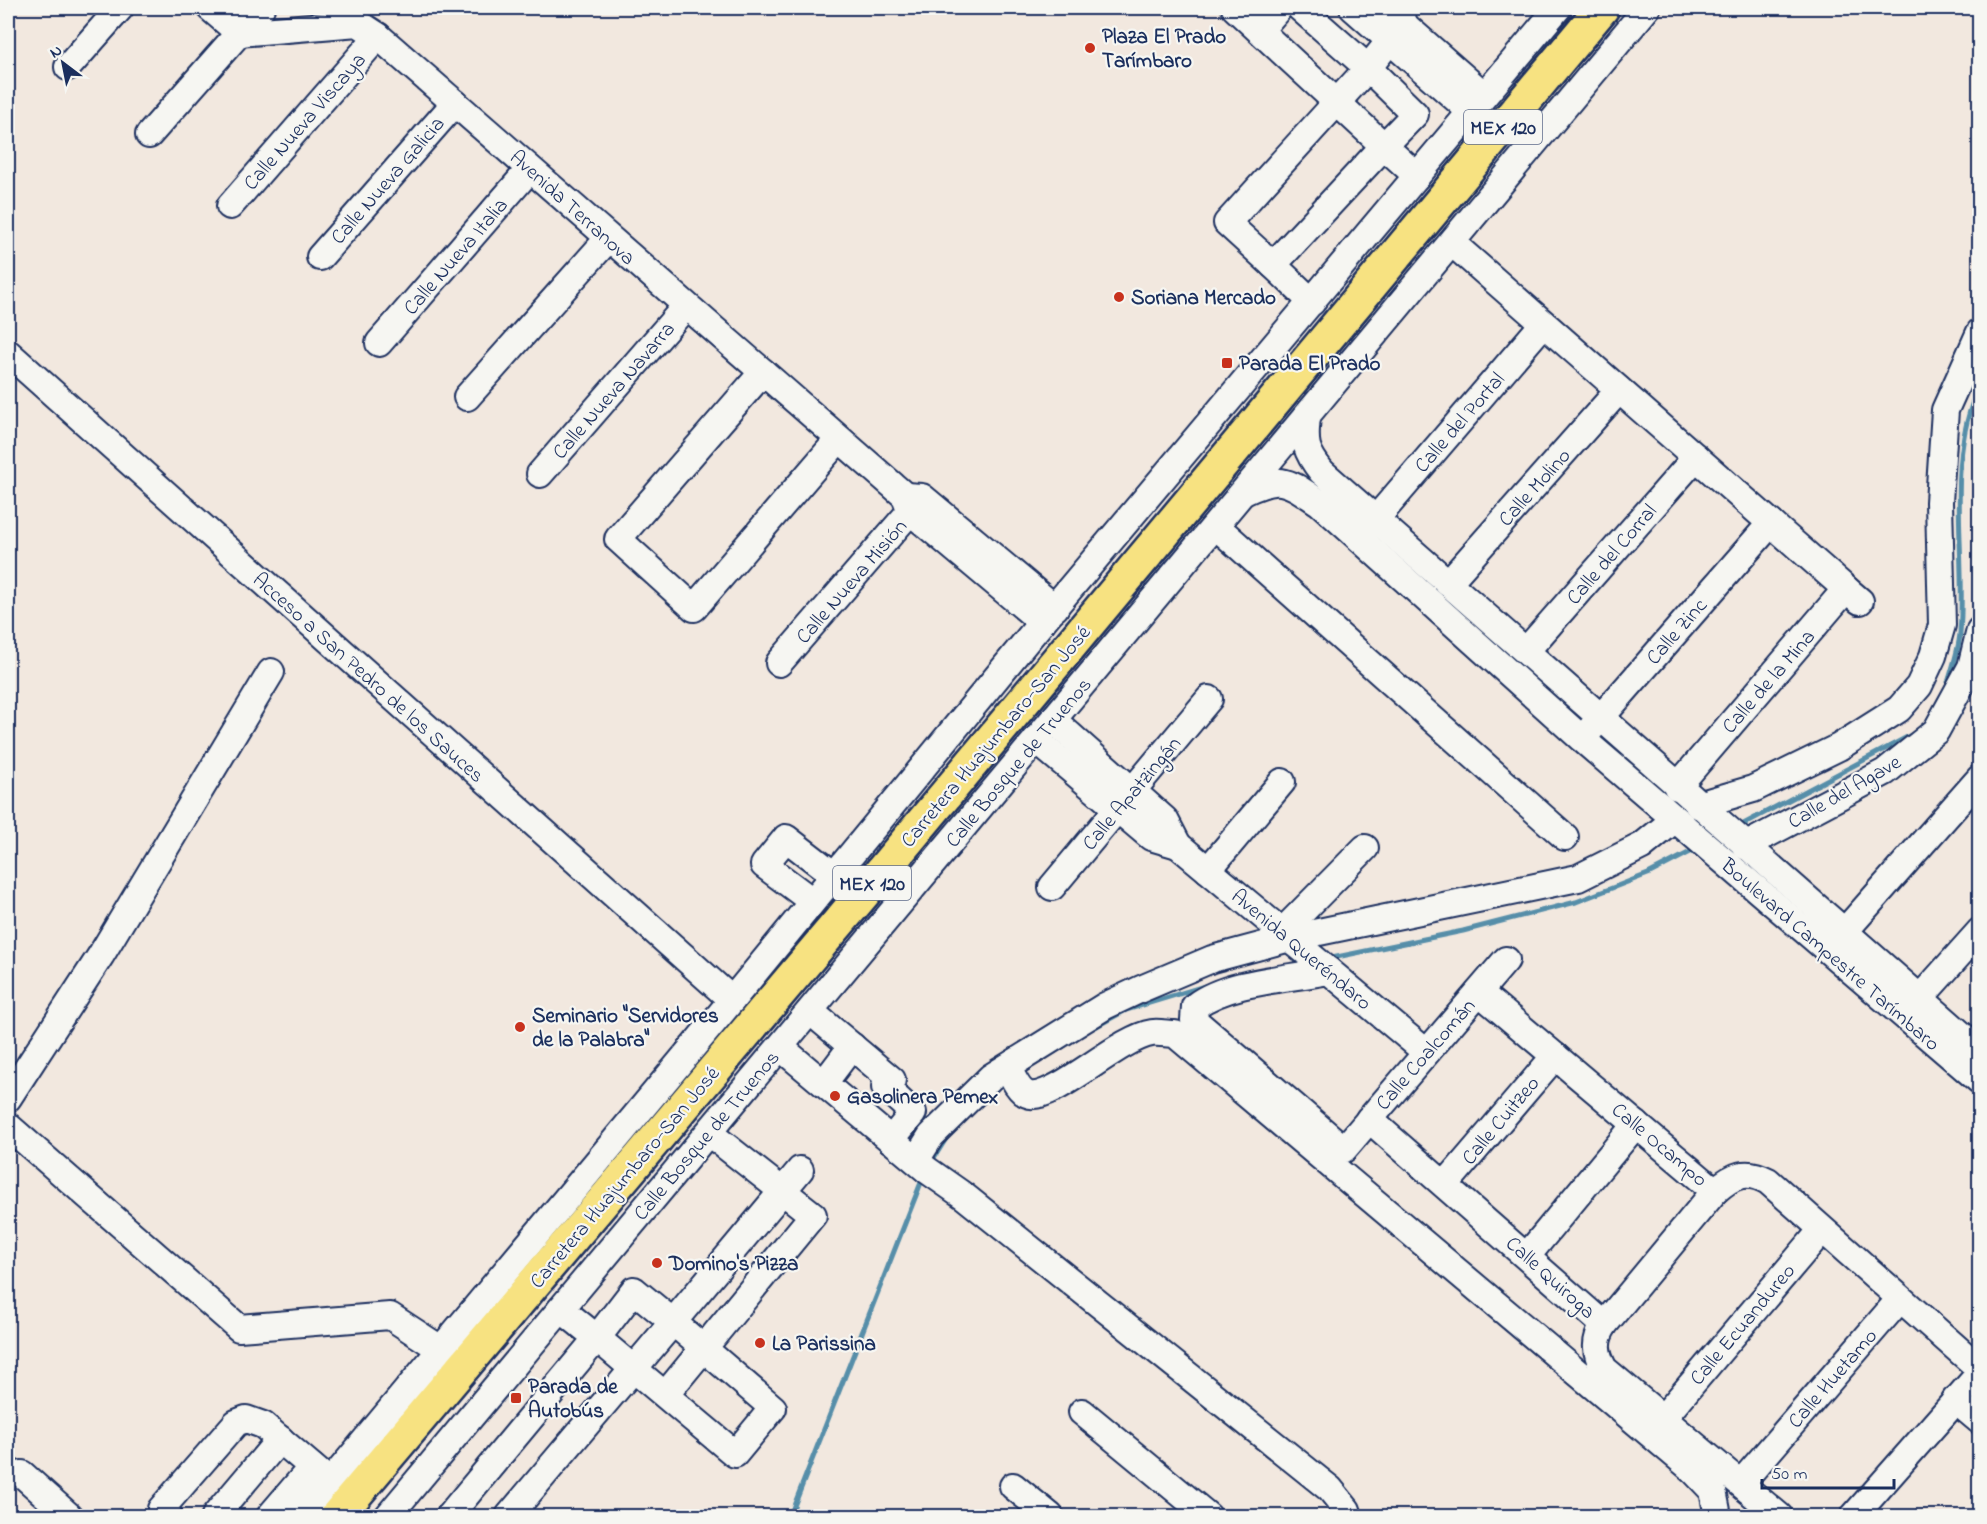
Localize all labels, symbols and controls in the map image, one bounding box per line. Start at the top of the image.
place label: Plaza El Prado Tarímbaro [1102,23,1226,77]
north arrow [33,33,93,93]
text: N [45,39,67,65]
marker: Plaza El Prado Tarímbaro [1083,41,1097,55]
street label: Calle Nueva Viscaya [237,47,375,199]
road number: MEX 120 [1464,110,1542,144]
street label: Calle Nueva Galicia [324,111,453,252]
street label: Avenida Terranova [502,144,641,273]
street label: Calle Nueva Italia [397,192,516,323]
place label: Soriana Mercado [1131,284,1276,314]
marker: Soriana Mercado [1112,290,1126,304]
street label: Calle Nueva Navarra [546,316,683,467]
place label: Parada El Prado [1239,350,1381,380]
marker: Parada El Prado [1220,356,1234,370]
street label: Calle del Portal [1408,366,1513,480]
street label: Calle Molino [1492,442,1579,534]
street label: Calle del Corral [1560,498,1665,612]
street label: Calle Nueva Misión [790,513,915,651]
street label: Acceso a San Pedro de los Sauces [245,566,490,791]
street label: Calle Zinc [1640,592,1716,672]
street label: Carretera Huajumbaro-San José [894,619,1099,855]
street label: Calle de la Mina [1716,624,1823,741]
street label: Calle Bosque de Truenos [939,672,1100,855]
street label: Calle Apatzingán [1076,731,1191,859]
street label: Calle del Agave [1783,748,1909,839]
street label: Boulevard Campestre Tarímbaro [1713,851,1946,1059]
road number: MEX 120 [833,866,911,900]
street label: Avenida Queréndaro [1224,883,1378,1018]
street label: Calle Coalcomán [1369,993,1484,1118]
place label: Seminario "Servidores de la Palabra" [532,1002,719,1056]
marker: Seminario "Servidores de la Palabra" [513,1020,527,1034]
street label: Calle Bosque de Truenos [627,1045,788,1228]
street label: Carretera Huajumbaro-San José [523,1060,728,1296]
street label: Calle Cuitzeo [1455,1070,1548,1172]
place label: Gasolinera Pemex [847,1083,998,1113]
marker: Gasolinera Pemex [828,1089,842,1103]
street label: Calle Ocampo [1604,1096,1713,1195]
street label: Calle Quiroga [1497,1230,1601,1329]
place label: Domino's Pizza [668,1250,798,1280]
marker: Domino's Pizza [650,1256,664,1270]
street label: Calle Ecuandureo [1684,1258,1804,1393]
street label: Calle Huetamo [1782,1323,1885,1436]
place label: La Parissina [772,1330,876,1360]
marker: La Parissina [753,1336,767,1350]
place label: Parada de Autobús [528,1373,618,1427]
marker: Parada de Autobús [509,1391,523,1405]
scale bar [1762,1452,1894,1490]
text: 50 m [1771,1462,1808,1488]

